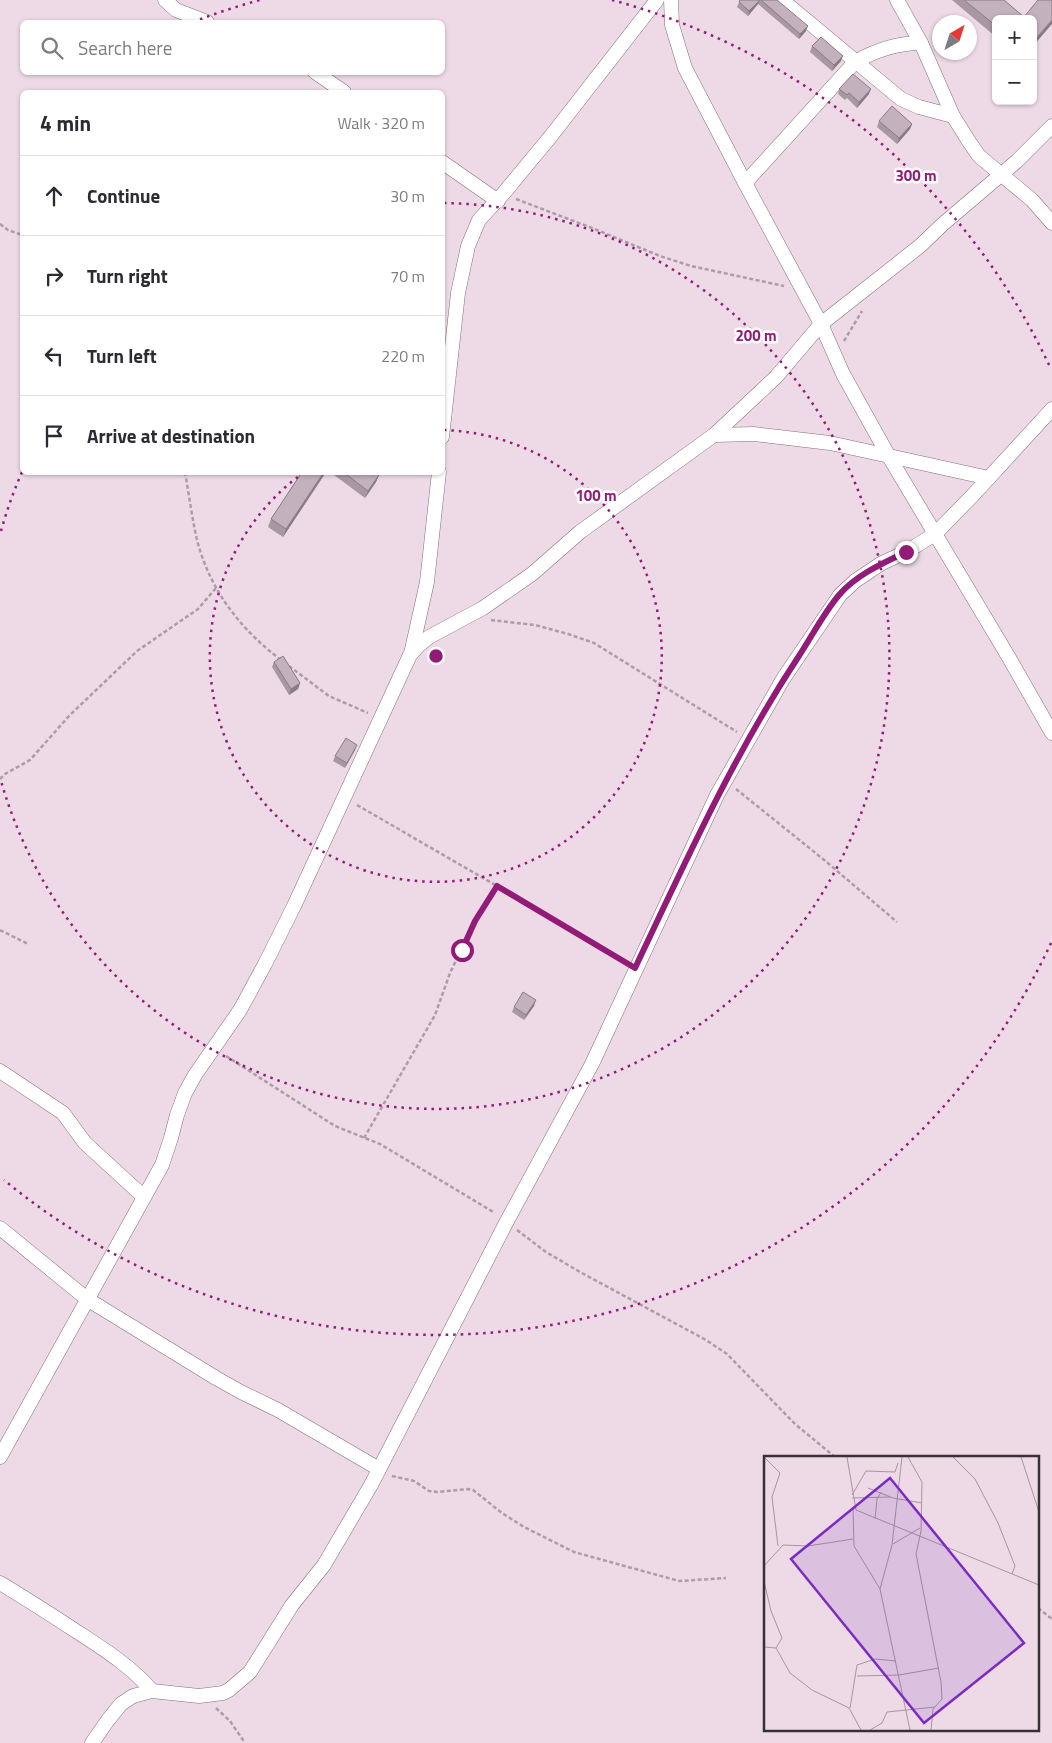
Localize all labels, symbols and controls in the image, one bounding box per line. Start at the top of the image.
north arrow [932,15,977,60]
map controls [992,15,1037,105]
button: + [992,15,1037,60]
search box [20,20,445,75]
text: Search here [78,33,172,62]
icon: search [38,34,66,62]
button: − [992,60,1037,105]
text: 4 min [40,107,91,139]
text: Walk · 320 m [337,111,425,135]
text: 300 m [895,164,937,187]
text: Continue [87,181,160,210]
icon: ahead [40,182,68,210]
text: 30 m [390,184,425,208]
text: Turn right [87,261,168,290]
icon: right [40,262,68,290]
text: 70 m [390,264,425,288]
text: 200 m [735,324,777,347]
text: Turn left [87,341,157,370]
icon: left [40,342,68,370]
text: 220 m [381,344,425,368]
text: Arrive at destination [87,421,255,450]
icon: arrive [40,422,68,450]
text: 100 m [575,484,617,507]
route end [895,541,918,564]
centre of rings [427,647,445,665]
route start [451,939,474,962]
inset map [764,1456,1040,1730]

